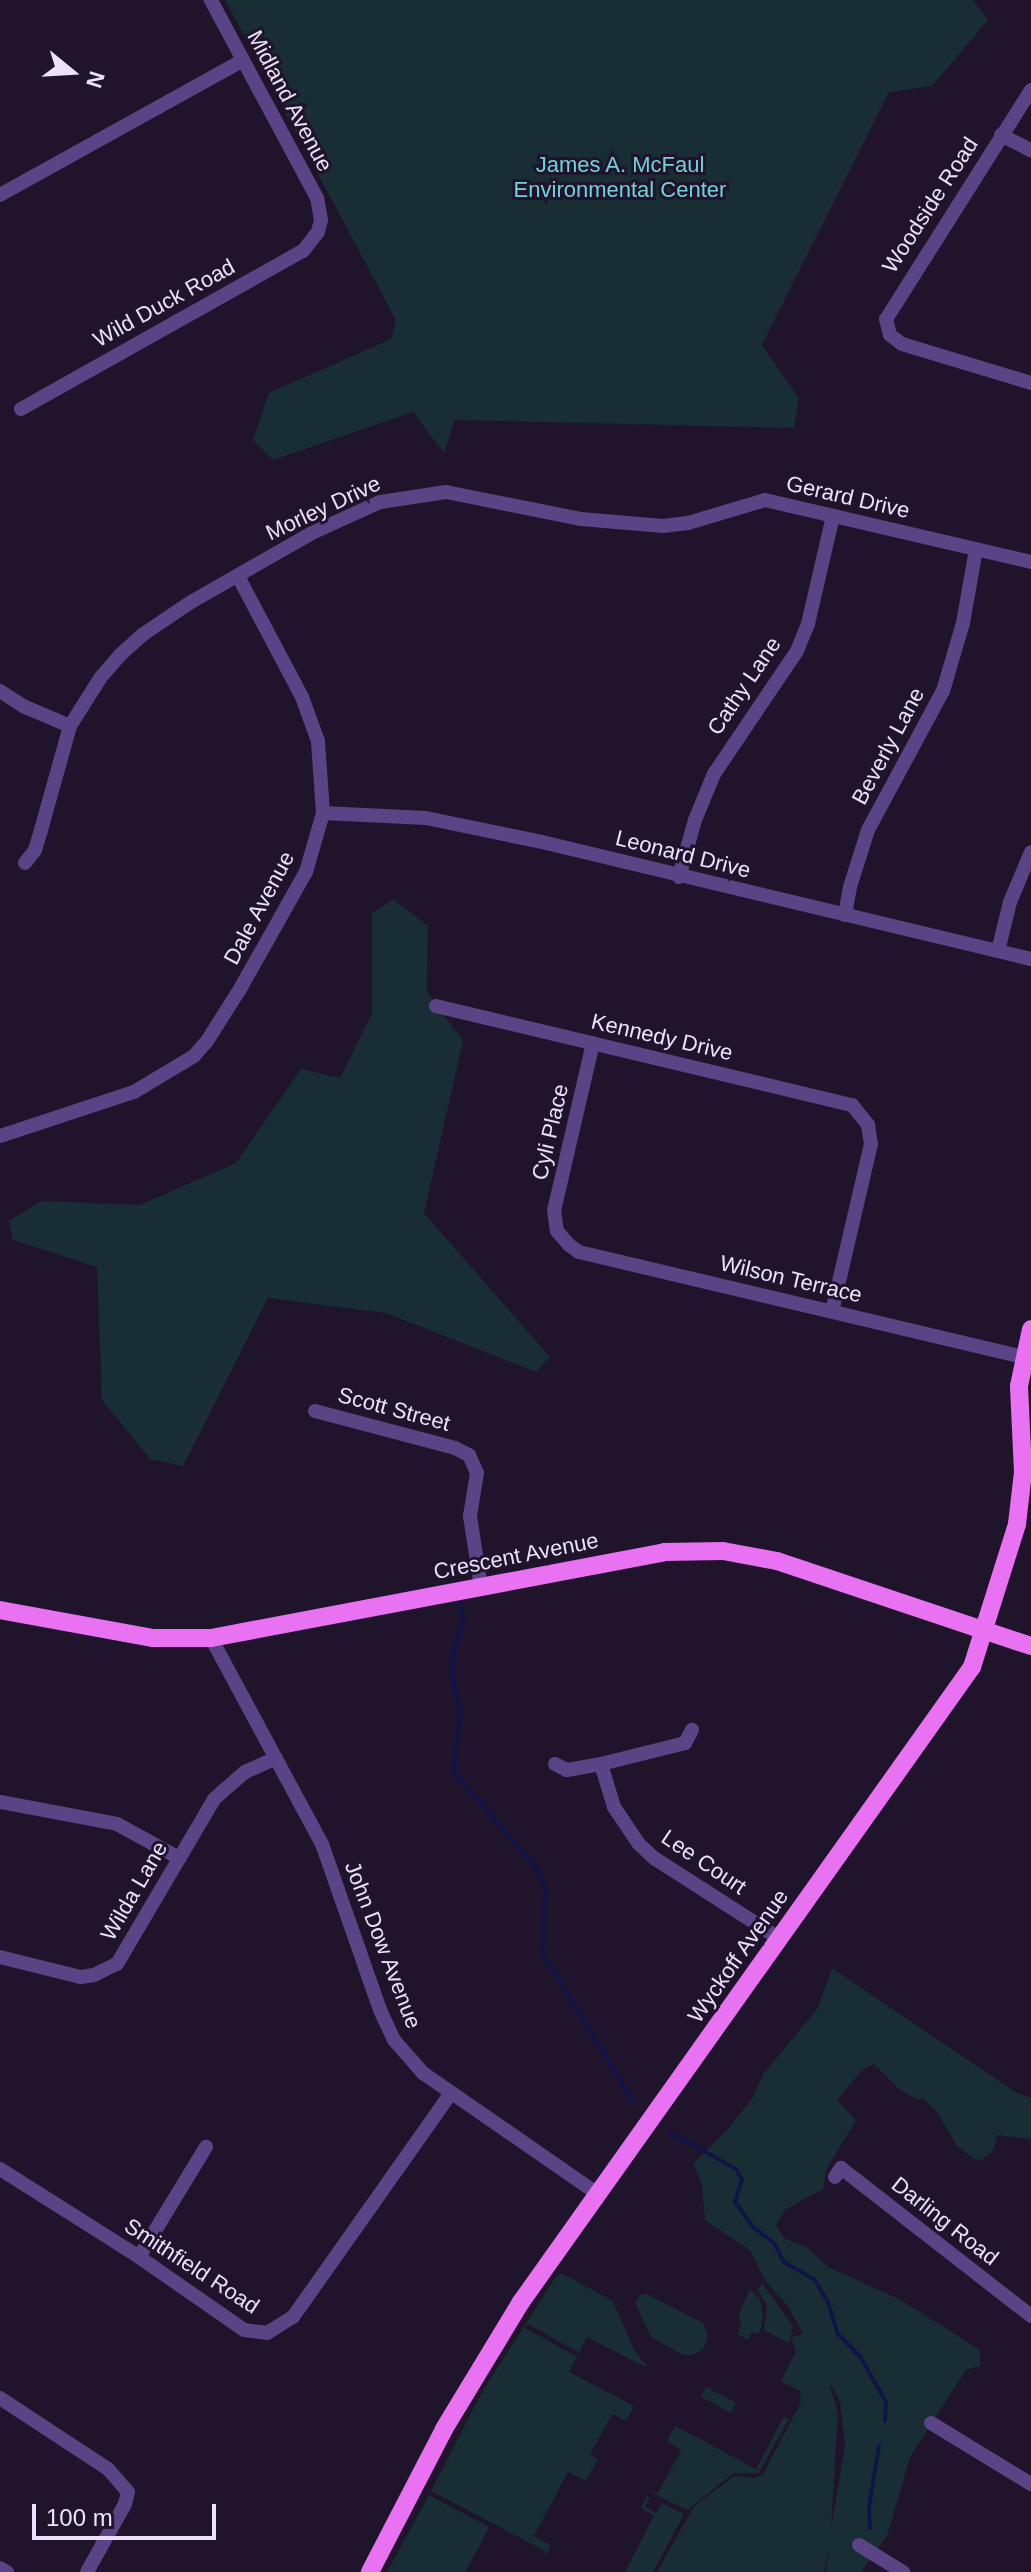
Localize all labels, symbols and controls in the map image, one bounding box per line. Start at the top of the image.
street label: Midland Avenue [241,25,339,177]
north arrow [32,32,112,112]
text: N [81,68,110,91]
street label: Woodside Road [876,132,984,278]
park label: James A. McFaul Environmental Center [514,151,726,202]
street label: Wild Duck Road [89,253,239,353]
street label: Morley Drive [261,470,385,546]
street label: Gerard Drive [784,470,912,524]
street label: Cathy Lane [702,632,786,740]
street label: Beverly Lane [846,683,930,809]
street label: Leonard Drive [613,824,753,884]
street label: Dale Avenue [218,846,300,970]
street label: Kennedy Drive [589,1008,735,1066]
street label: Cyli Place [526,1081,574,1183]
street label: Wilson Terrace [717,1250,865,1308]
street label: Scott Street [335,1381,453,1437]
street label: Crescent Avenue [431,1527,601,1585]
street label: Lee Court [657,1824,751,1900]
street label: Wilda Lane [95,1837,173,1945]
street label: John Dow Avenue [339,1857,427,2033]
street label: Wyckoff Avenue [682,1884,794,2028]
street label: Darling Road [886,2171,1004,2271]
street label: Smithfield Road [120,2213,264,2319]
scale bar [36,2488,220,2538]
text: 100 m [46,2504,113,2531]

